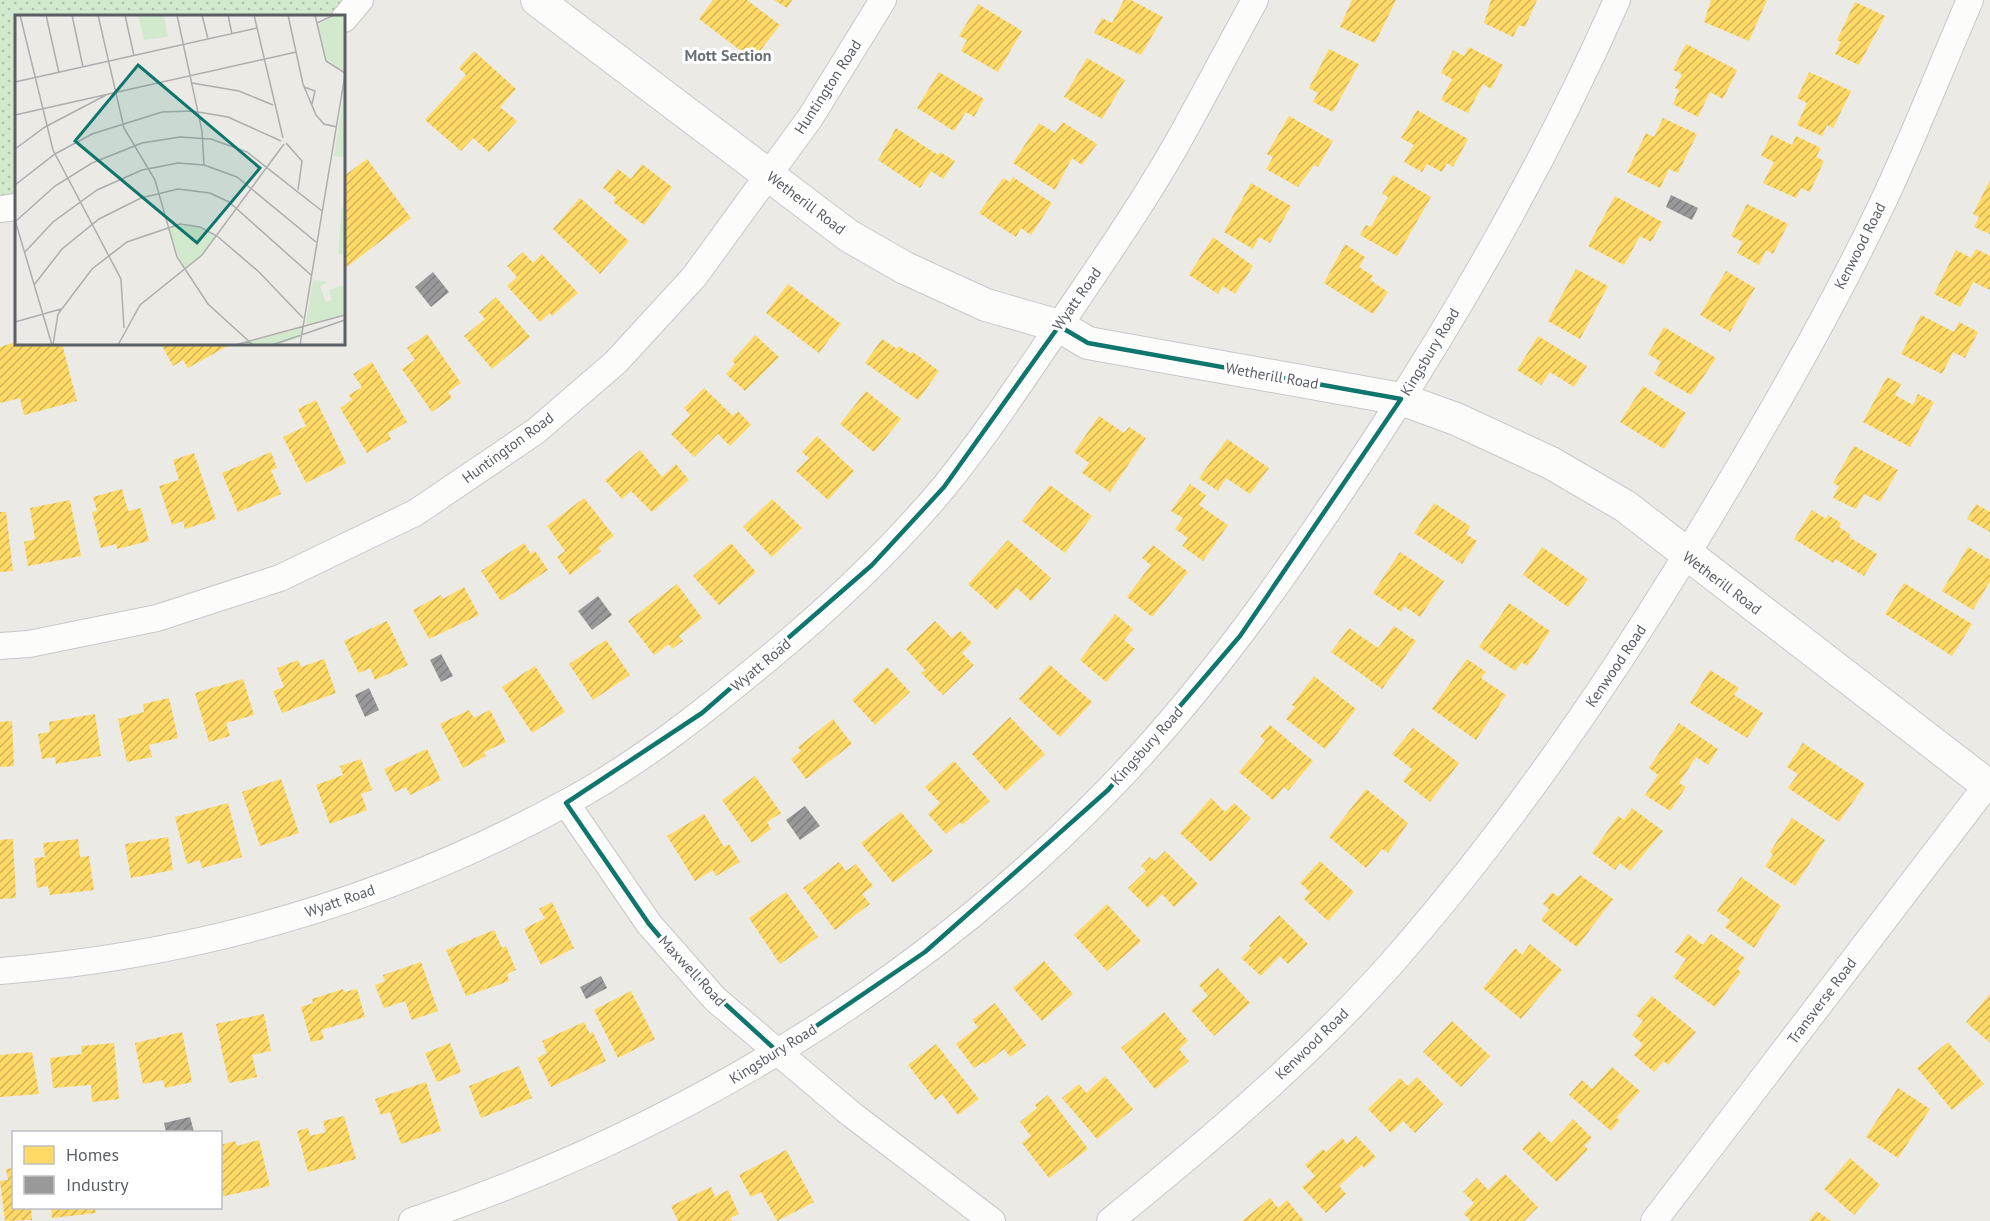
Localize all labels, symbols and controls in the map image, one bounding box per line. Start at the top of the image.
inset map [15,15,345,345]
street label: Huntington Road [790,36,865,137]
district label: Mott Section [684,45,772,65]
street label: Wetherill Road [763,167,850,238]
street label: Kenwood Road [1830,199,1890,292]
street label: Wyatt Road [1048,264,1105,334]
street label: Kingsbury Road [1396,304,1463,399]
street label: Wetherill Road [1224,358,1320,393]
street label: Huntington Road [458,408,557,487]
street label: Wetherill Road [1679,547,1766,618]
street label: Kenwood Road [1581,621,1650,710]
street label: Wyatt Road [727,634,795,695]
street label: Kingsbury Road [1106,702,1187,789]
street label: Wyatt Road [302,880,377,921]
street label: Maxwell Road [655,931,730,1010]
street label: Transverse Road [1783,954,1860,1048]
street label: Kenwood Road [1271,1004,1352,1083]
street label: Kingsbury Road [726,1019,820,1088]
legend [12,1131,222,1209]
text: Homes [66,1143,119,1166]
text: Industry [66,1173,129,1196]

